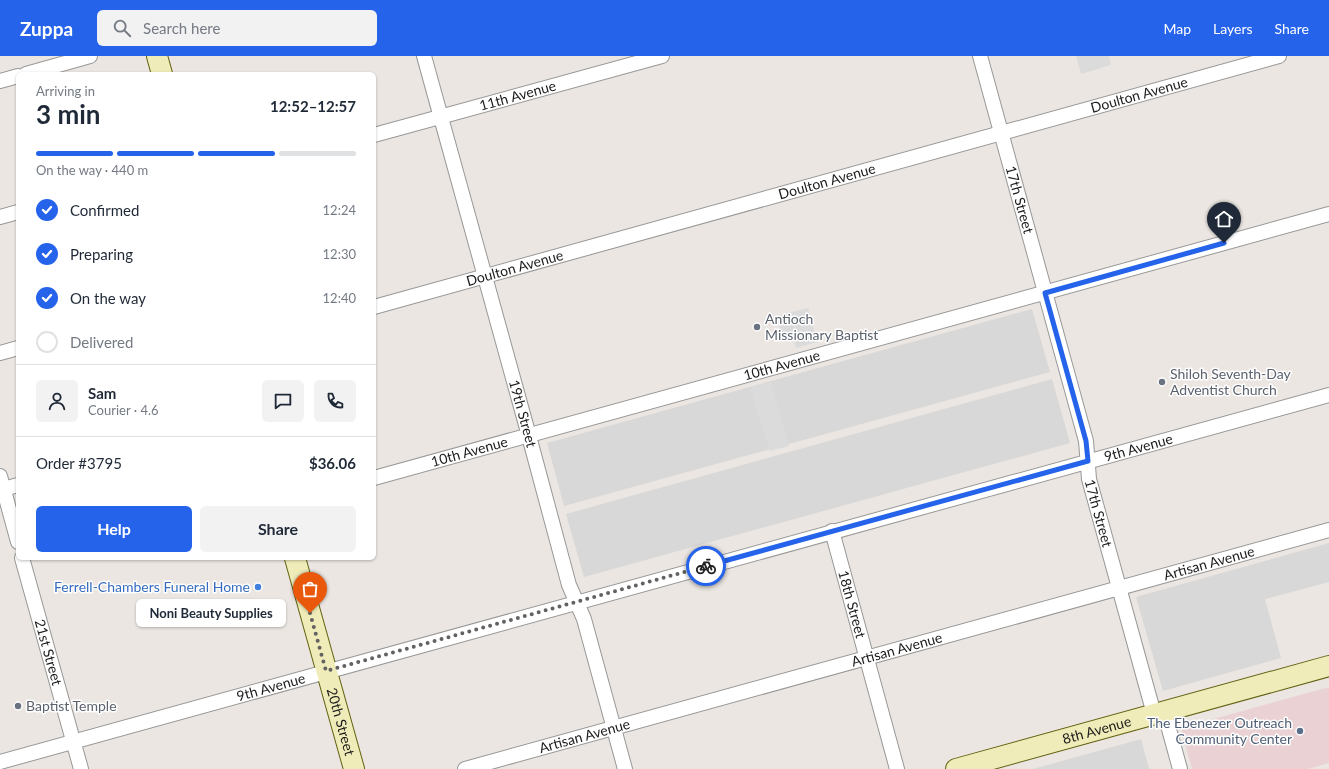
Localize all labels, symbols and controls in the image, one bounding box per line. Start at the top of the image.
search box [97,10,377,46]
text: Zuppa [20,17,73,40]
icon: search [111,17,133,39]
text: Search here [143,19,220,37]
text: Map [1163,20,1191,37]
text: Layers [1213,20,1253,37]
text: Share [1275,20,1309,37]
street label: Doulton Avenue [1089,73,1189,116]
street label: 11th Avenue [477,77,558,114]
text: Arriving in [36,83,95,99]
text: 12:52–12:57 [270,97,356,115]
text: 3 min [36,98,100,130]
street label: Doulton Avenue [776,159,877,202]
text: On the way · 440 m [36,162,148,178]
street label: 17th Street [1003,164,1037,235]
icon: check [36,199,58,221]
text: Confirmed [70,201,139,219]
text: 12:24 [323,202,356,218]
pin [1207,202,1241,243]
icon: home [1213,208,1235,230]
icon: check [36,243,58,265]
text: Preparing [70,245,133,263]
text: 12:30 [323,246,356,262]
street label: Doulton Avenue [464,246,565,289]
icon: check [36,287,58,309]
text: On the way [70,289,146,307]
text: 12:40 [323,290,356,306]
place label: Antioch Missionary Baptist [765,310,878,343]
marker: Antioch Missionary Baptist [752,322,762,332]
text: Delivered [70,333,133,351]
street label: 10th Avenue [741,346,822,383]
place label: Shiloh Seventh-Day Adventist Church [1170,365,1291,398]
marker: Shiloh Seventh-Day Adventist Church [1157,377,1167,387]
street label: 19th Street [506,378,541,449]
button: person [36,380,78,422]
button: chat [262,380,304,422]
button: phone [314,380,356,422]
text: Sam [88,384,116,402]
text: Courier · 4.6 [88,402,159,418]
street label: 9th Avenue [1102,430,1174,465]
street label: 10th Avenue [429,432,509,470]
text: Order #3795 [36,454,122,472]
text: $36.06 [309,454,356,472]
street label: 17th Street [1081,477,1116,549]
button: Help [36,506,192,552]
button: Share [200,506,356,552]
street label: Artisan Avenue [1162,542,1256,583]
courier [686,546,726,586]
icon: bike [695,555,717,577]
street label: 18th Street [835,568,870,640]
pin [293,572,327,613]
place label: Ferrell-Chambers Funeral Home [54,578,250,595]
icon: bag [299,578,321,600]
marker: Ferrell-Chambers Funeral Home [253,582,263,592]
callout: Noni Beauty Supplies [136,599,286,627]
text: Noni Beauty Supplies [149,605,273,621]
street label: 21st Street [32,617,66,687]
street label: Artisan Avenue [849,628,944,670]
street label: 9th Avenue [234,669,307,704]
street label: 20th Street [324,686,359,757]
place label: Baptist Temple [26,697,117,714]
marker: Baptist Temple [13,701,23,711]
street label: 8th Avenue [1060,712,1133,747]
place label: The Ebenezer Outreach Community Center [1147,714,1292,747]
street label: Artisan Avenue [537,715,632,756]
marker: The Ebenezer Outreach Community Center [1295,726,1305,736]

